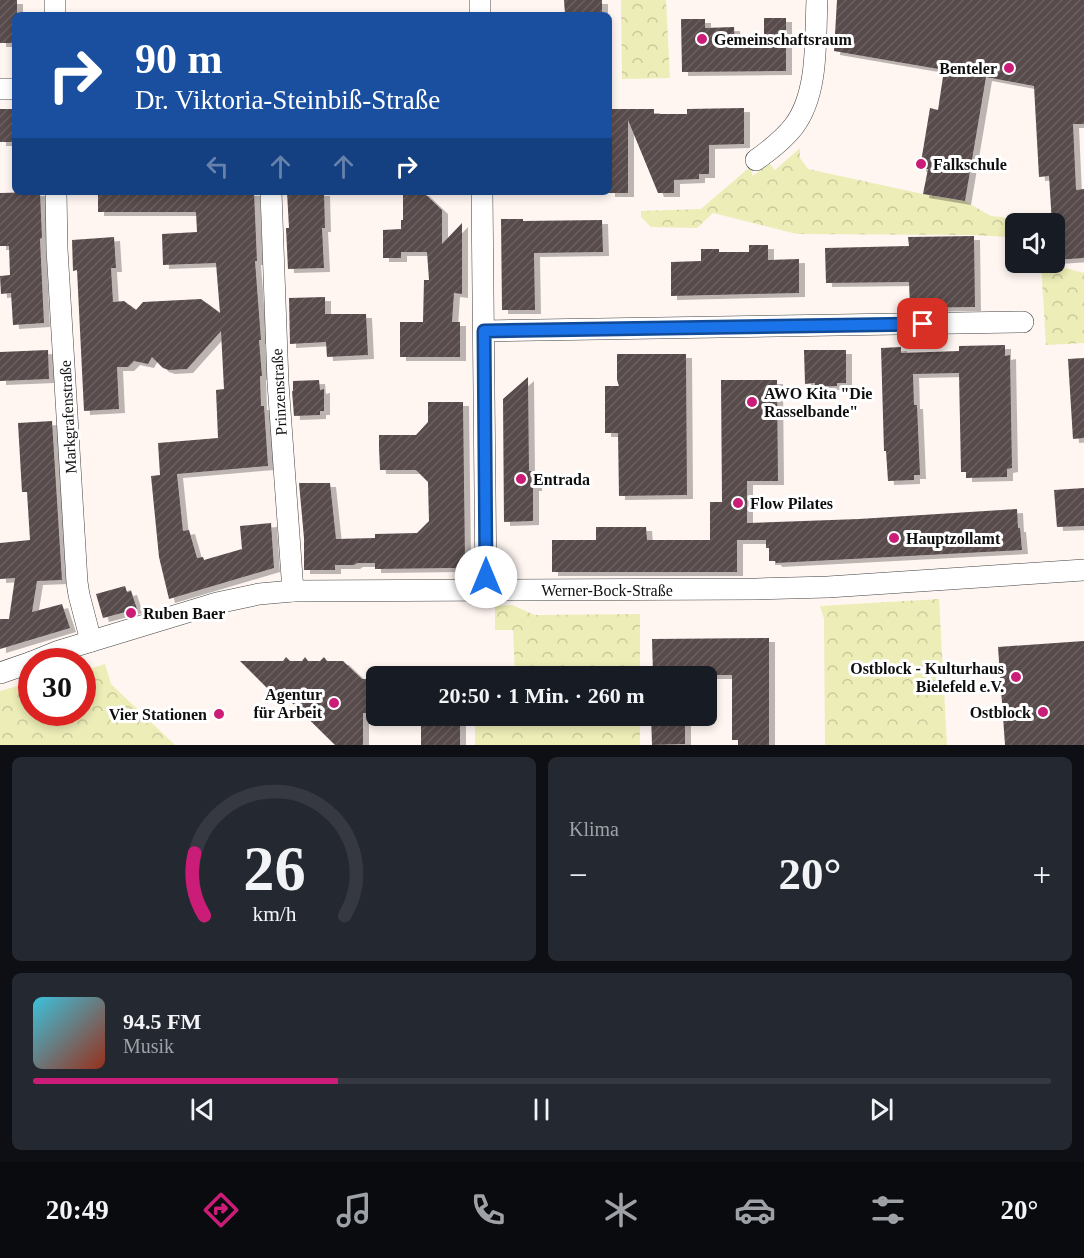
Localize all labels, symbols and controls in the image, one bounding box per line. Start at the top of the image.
place label: Gemeinschaftsraum [714,31,852,48]
marker: Gemeinschaftsraum [695,32,709,46]
icon: right [36,36,114,114]
text: 90 m [135,36,223,82]
place label: Benteler [939,60,997,77]
marker: Benteler [1002,61,1016,75]
text: Dr. Viktoria-Steinbiß-Straße [135,85,440,115]
icon: left [201,150,234,183]
icon: ahead [264,150,297,183]
icon: ahead [327,150,360,183]
icon: right [390,150,423,183]
place label: Falkschule [933,156,1007,173]
marker: Falkschule [914,157,928,171]
map controls [1005,213,1065,273]
button: sound [1005,213,1065,273]
pin [897,298,948,349]
icon: arrive [906,307,939,340]
street label: Prinzenstraße [268,348,290,436]
street label: Markgrafenstraße [57,360,80,474]
place label: AWO Kita "Die Rasselbande" [764,385,872,420]
marker: AWO Kita "Die Rasselbande" [745,395,759,409]
place label: Entrada [533,471,590,488]
marker: Entrada [514,472,528,486]
place label: Flow Pilates [750,495,833,512]
marker: Flow Pilates [731,496,745,510]
place label: Hauptzollamt [906,530,1001,548]
marker: Hauptzollamt [887,531,901,545]
position arrow [454,545,518,609]
street label: Werner-Bock-Straße [541,582,673,599]
place label: Ruben Baer [143,605,225,622]
marker: Ruben Baer [124,606,138,620]
speed limit sign: 30 [18,648,96,726]
place label: Ostblock - Kulturhaus Bielefeld e.V. [850,660,1004,695]
marker: Ostblock - Kulturhaus Bielefeld e.V. [1009,670,1023,684]
text: 20:50 · 1 Min. · 260 m [439,683,644,708]
place label: Agentur für Arbeit [253,686,323,721]
marker: Agentur für Arbeit [327,696,341,710]
place label: Ostblock [970,704,1031,721]
marker: Ostblock [1036,705,1050,719]
place label: Vier Stationen [109,706,207,723]
marker: Vier Stationen [212,707,226,721]
text: Klima [569,818,619,840]
text: 26 [243,834,305,903]
text: 20° [779,849,842,899]
text: − [569,857,588,893]
text: + [1032,857,1051,893]
text: km/h [252,902,296,926]
text: 94.5 FM [123,1009,201,1034]
text: Musik [123,1035,174,1057]
icon: previous [186,1093,219,1126]
icon: pause [525,1093,558,1126]
icon: next [865,1093,898,1126]
icon: directions [200,1189,242,1231]
icon: music [333,1189,375,1231]
icon: phone [467,1189,509,1231]
icon: climate [600,1189,642,1231]
icon: car [734,1189,776,1231]
icon: filters [867,1189,909,1231]
text: 20:49 [46,1195,109,1225]
text: 20° [1000,1195,1038,1225]

